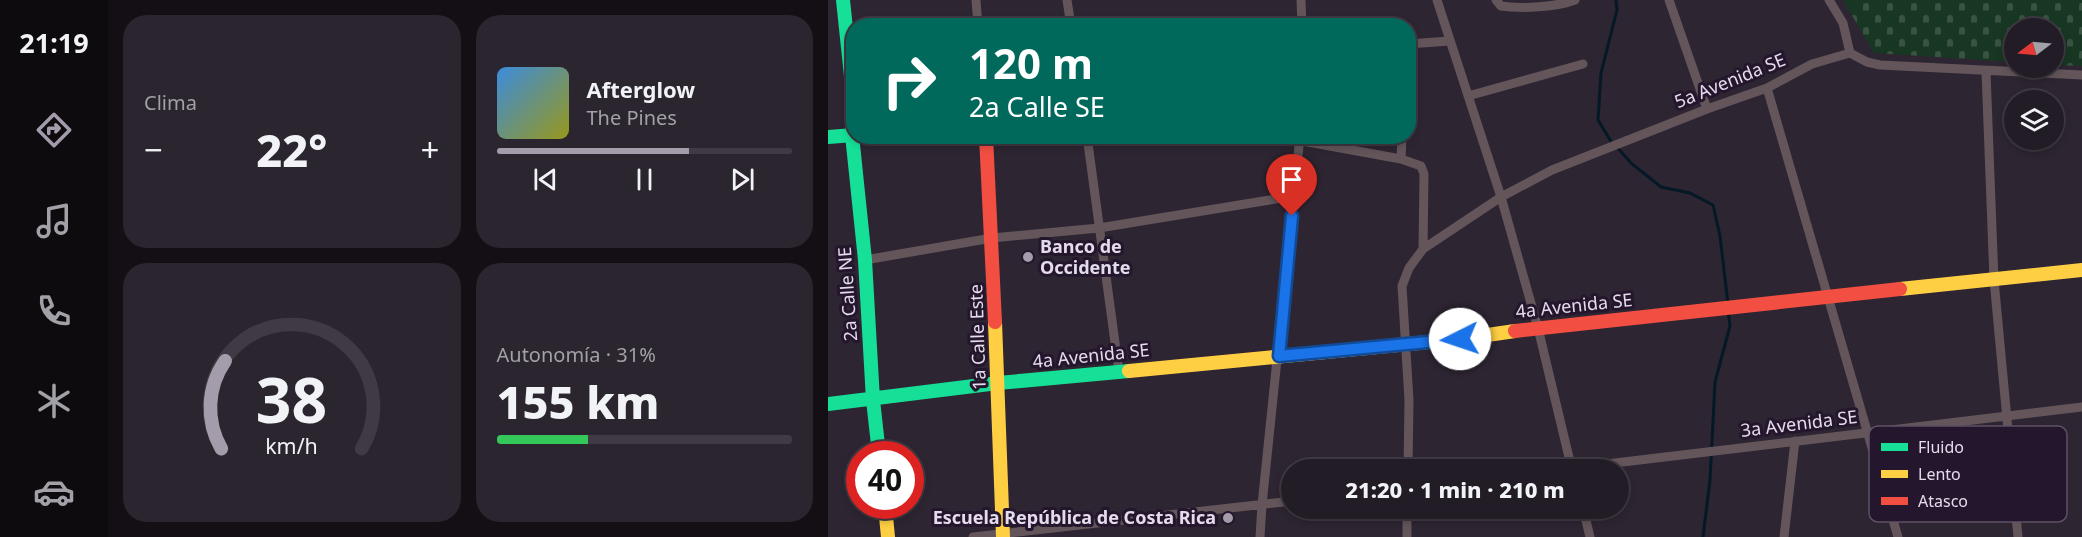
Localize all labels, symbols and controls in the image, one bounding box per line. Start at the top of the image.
north arrow [2004,18,2064,78]
map controls [2004,18,2064,150]
text: 21:19 [19,24,89,61]
text: 120 m [969,34,1093,91]
icon: right [870,42,948,120]
street label: 5a Avenida SE [1671,47,1789,113]
text: Afterglow [587,74,695,104]
text: 2a Calle SE [969,88,1105,125]
text: Clima [144,89,197,116]
button: layers [2004,90,2064,150]
text: The Pines [587,104,677,131]
icon: directions [33,109,75,151]
text: 22° [256,119,327,180]
text: − [144,127,163,172]
text: + [421,127,440,172]
pin [1266,154,1317,216]
icon: previous [529,163,562,196]
icon: pause [628,163,661,196]
icon: next [726,163,759,196]
icon: arrive [1275,163,1308,196]
icon: music [33,200,75,242]
place label: Banco de Occidente [1040,234,1131,279]
street label: 2a Calle NE [832,246,862,342]
marker: Banco de Occidente [1021,250,1035,264]
street label: 1a Calle Este [963,284,991,390]
street label: 4a Avenida SE [1514,287,1634,323]
icon: phone [33,290,75,332]
position arrow [1428,307,1492,371]
street label: 4a Avenida SE [1031,337,1151,373]
text: Autonomía · 31% [497,341,656,368]
text: 38 [256,356,327,441]
text: 155 km [497,371,659,432]
icon: climate [33,380,75,422]
street label: 3a Avenida SE [1739,404,1859,442]
legend [1869,426,2067,522]
text: km/h [265,432,318,461]
text: Fluido [1918,436,1964,458]
speed limit sign: 40 [846,441,924,519]
text: Lento [1918,463,1961,485]
icon: car [33,471,75,513]
text: 21:20 · 1 min · 210 m [1345,474,1565,504]
text: Atasco [1918,490,1968,512]
place label: Escuela República de Costa Rica [933,505,1216,529]
marker: Escuela República de Costa Rica [1221,511,1235,525]

